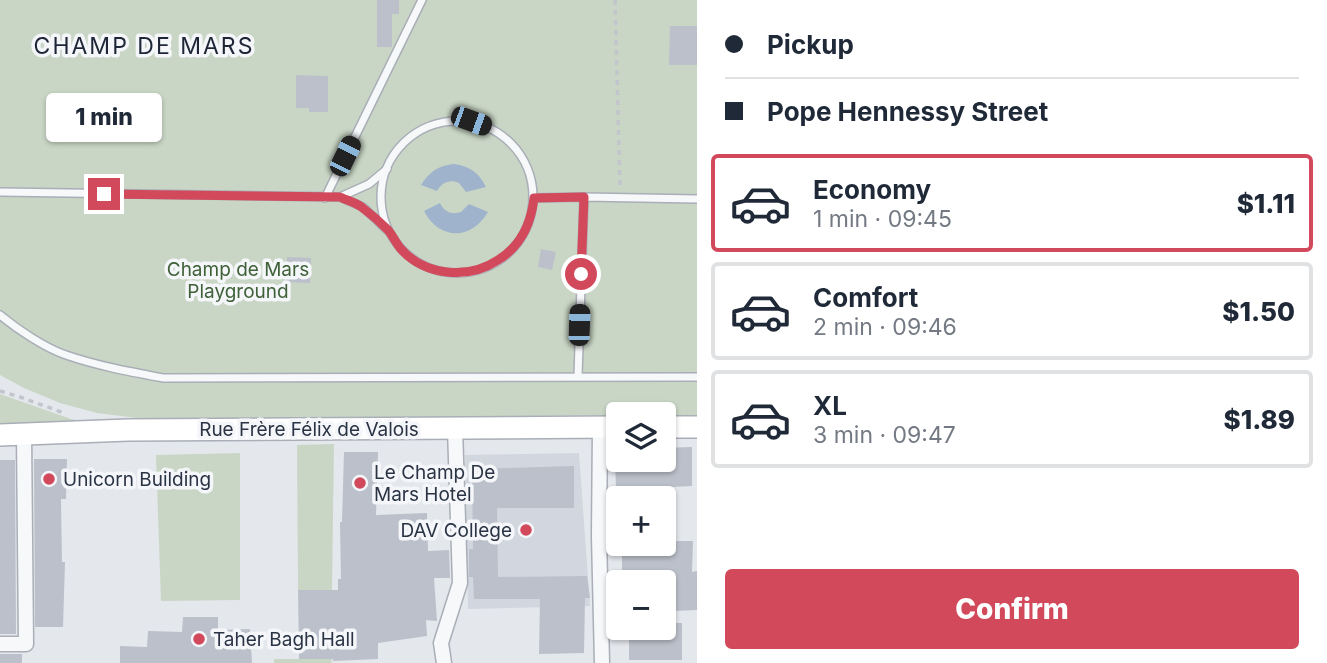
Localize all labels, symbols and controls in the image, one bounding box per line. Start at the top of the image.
text: Pickup [767,29,854,60]
district label: CHAMP DE MARS [34,32,254,60]
callout: 1 min [46,92,162,142]
text: Pope Hennessy Street [767,96,1048,127]
text: 1 min [75,103,133,131]
car [448,104,495,138]
car [327,133,364,179]
icon: car [729,172,792,235]
text: Economy [813,174,931,205]
route end [88,178,120,210]
text: $1.11 [1237,188,1295,219]
text: 1 min · 09:45 [813,205,952,233]
park label: Champ de Mars Playground [167,258,309,303]
route start [565,258,597,290]
icon: car [729,280,792,343]
text: Comfort [813,282,918,313]
text: $1.50 [1222,296,1295,327]
car [568,304,591,346]
text: 2 min · 09:46 [813,313,957,341]
icon: car [729,388,792,451]
text: XL [813,390,847,421]
map controls [606,402,676,640]
button: layers [606,402,676,472]
text: $1.89 [1224,404,1295,435]
street label: Rue Frère Félix de Valois [199,418,419,441]
text: 3 min · 09:47 [813,421,956,449]
place label: Le Champ De Mars Hotel [374,461,495,506]
place label: Unicorn Building [63,468,211,491]
marker: Unicorn Building [41,471,57,487]
marker: Le Champ De Mars Hotel [352,475,368,491]
button: + [606,486,676,556]
place label: DAV College [400,519,512,542]
marker: DAV College [518,522,534,538]
button: Confirm [725,569,1299,649]
button: − [606,570,676,640]
place label: Taher Bagh Hall [213,628,355,651]
marker: Taher Bagh Hall [191,631,207,647]

